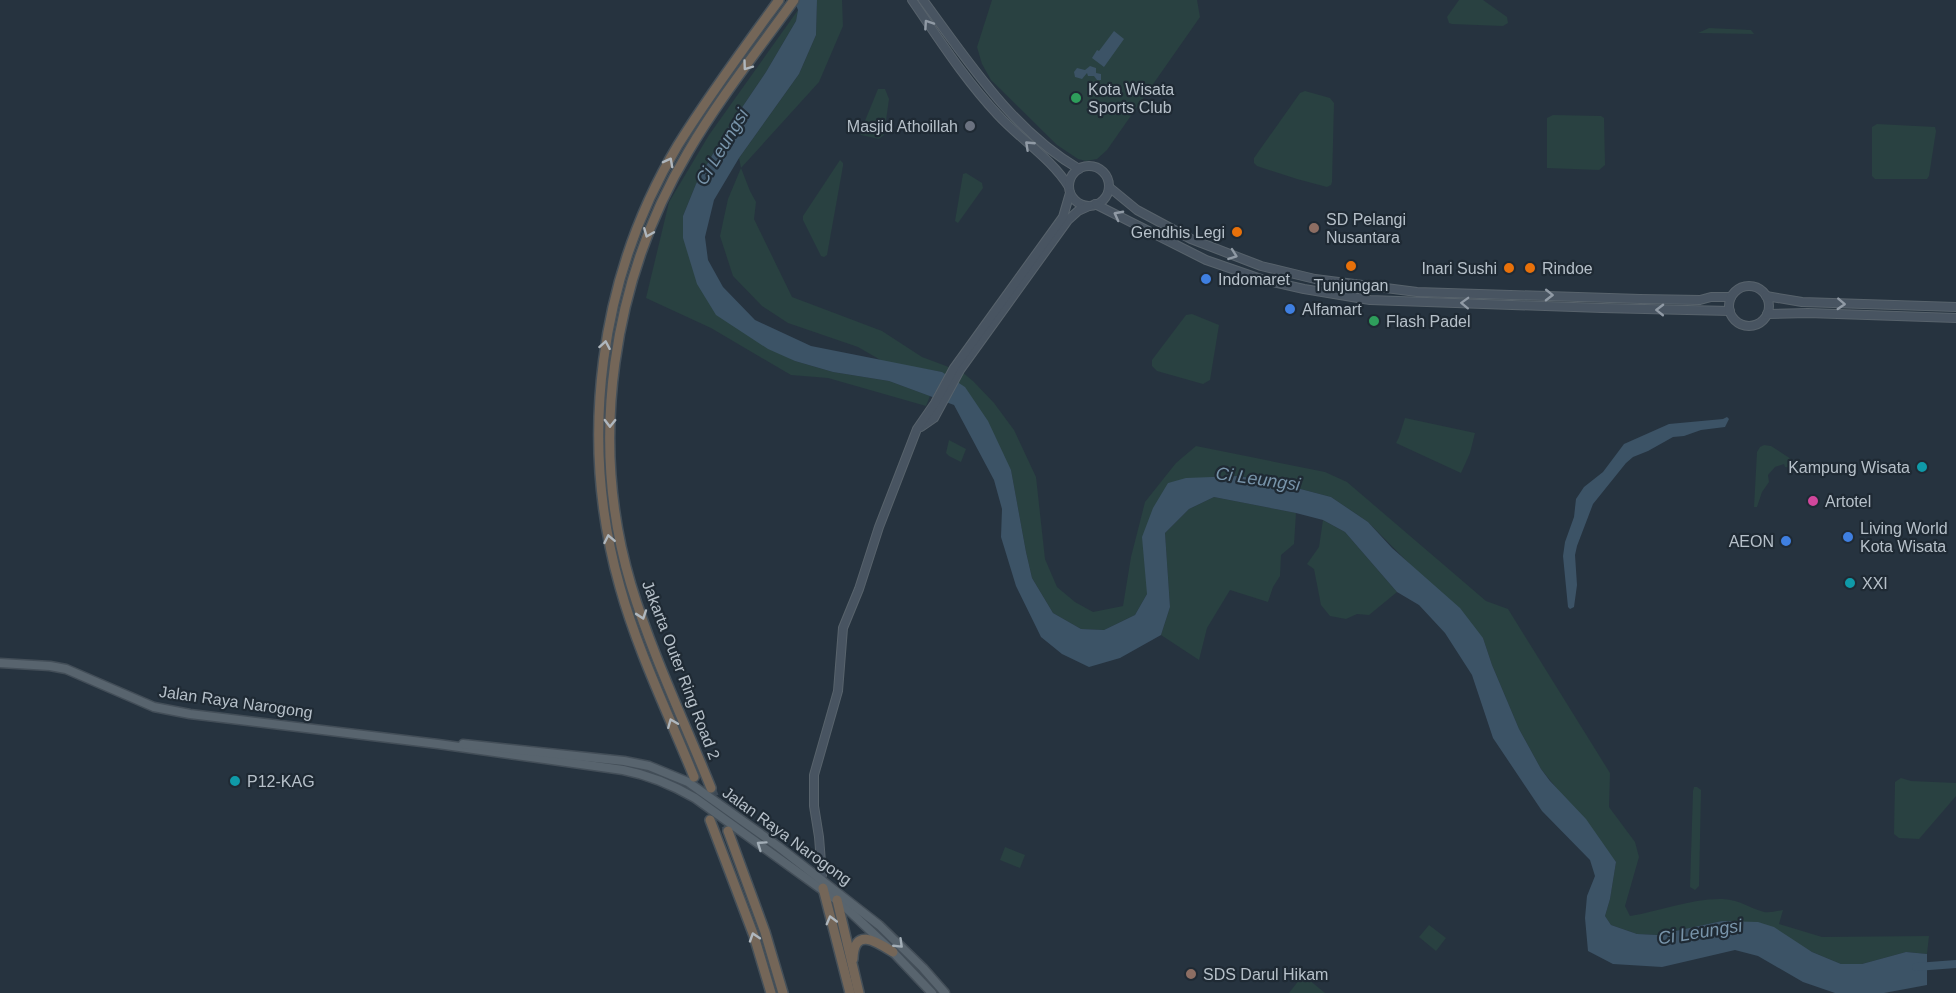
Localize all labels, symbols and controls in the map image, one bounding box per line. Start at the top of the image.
one-way arrow [924,19,935,30]
one-way arrow [743,59,754,70]
place label: Kota Wisata Sports Club [1088,81,1174,116]
marker: Kota Wisata Sports Club [1069,91,1083,105]
water label: Ci Leungsi [692,105,753,189]
place label: Masjid Athoillah [847,118,958,135]
marker: Masjid Athoillah [963,119,977,133]
one-way arrow [1025,141,1036,152]
one-way arrow [662,158,673,168]
one-way arrow [1114,211,1124,222]
place label: SD Pelangi Nusantara [1326,211,1406,246]
marker: SD Pelangi Nusantara [1307,221,1321,235]
place label: Gendhis Legi [1131,224,1225,241]
marker: Gendhis Legi [1230,225,1244,239]
one-way arrow [643,227,655,238]
one-way arrow [1226,248,1237,260]
marker: Tunjungan [1344,259,1358,273]
place label: Inari Sushi [1421,260,1497,277]
place label: Rindoe [1542,260,1593,277]
marker: Inari Sushi [1502,261,1516,275]
marker: Rindoe [1523,261,1537,275]
place label: Indomaret [1218,271,1291,288]
marker: Indomaret [1199,272,1213,286]
place label: Tunjungan [1313,277,1389,294]
one-way arrow [1545,289,1554,301]
one-way arrow [1460,297,1469,309]
one-way arrow [1836,297,1845,310]
place label: Alfamart [1302,301,1362,318]
marker: Alfamart [1283,302,1297,316]
one-way arrow [1655,303,1664,316]
place label: Flash Padel [1386,313,1471,330]
marker: Flash Padel [1367,314,1381,328]
one-way arrow [599,340,611,350]
one-way arrow [604,419,617,428]
place label: Kampung Wisata [1788,459,1910,476]
marker: Kampung Wisata [1915,460,1929,474]
water label: Ci Leungsi [1214,463,1302,495]
place label: Artotel [1825,493,1871,510]
marker: Artotel [1806,494,1820,508]
place label: Living World Kota Wisata [1860,520,1948,555]
marker: Living World Kota Wisata [1841,530,1855,544]
place label: AEON [1729,533,1774,550]
one-way arrow [603,534,616,544]
marker: AEON [1779,534,1793,548]
place label: XXI [1862,575,1888,592]
marker: XXI [1843,576,1857,590]
street label: Jakarta Outer Ring Road 2 [639,578,723,762]
one-way arrow [634,609,647,619]
street label: Jalan Raya Narogong [158,683,314,721]
one-way arrow [667,718,679,729]
place label: P12-KAG [247,773,315,790]
marker: P12-KAG [228,774,242,788]
street label: Jalan Raya Narogong [719,784,855,888]
one-way arrow [757,841,768,852]
water label: Ci Leungsi [1656,915,1745,949]
one-way arrow [826,916,838,926]
one-way arrow [749,932,761,943]
one-way arrow [892,937,903,948]
place label: SDS Darul Hikam [1203,966,1328,983]
marker: SDS Darul Hikam [1184,967,1198,981]

